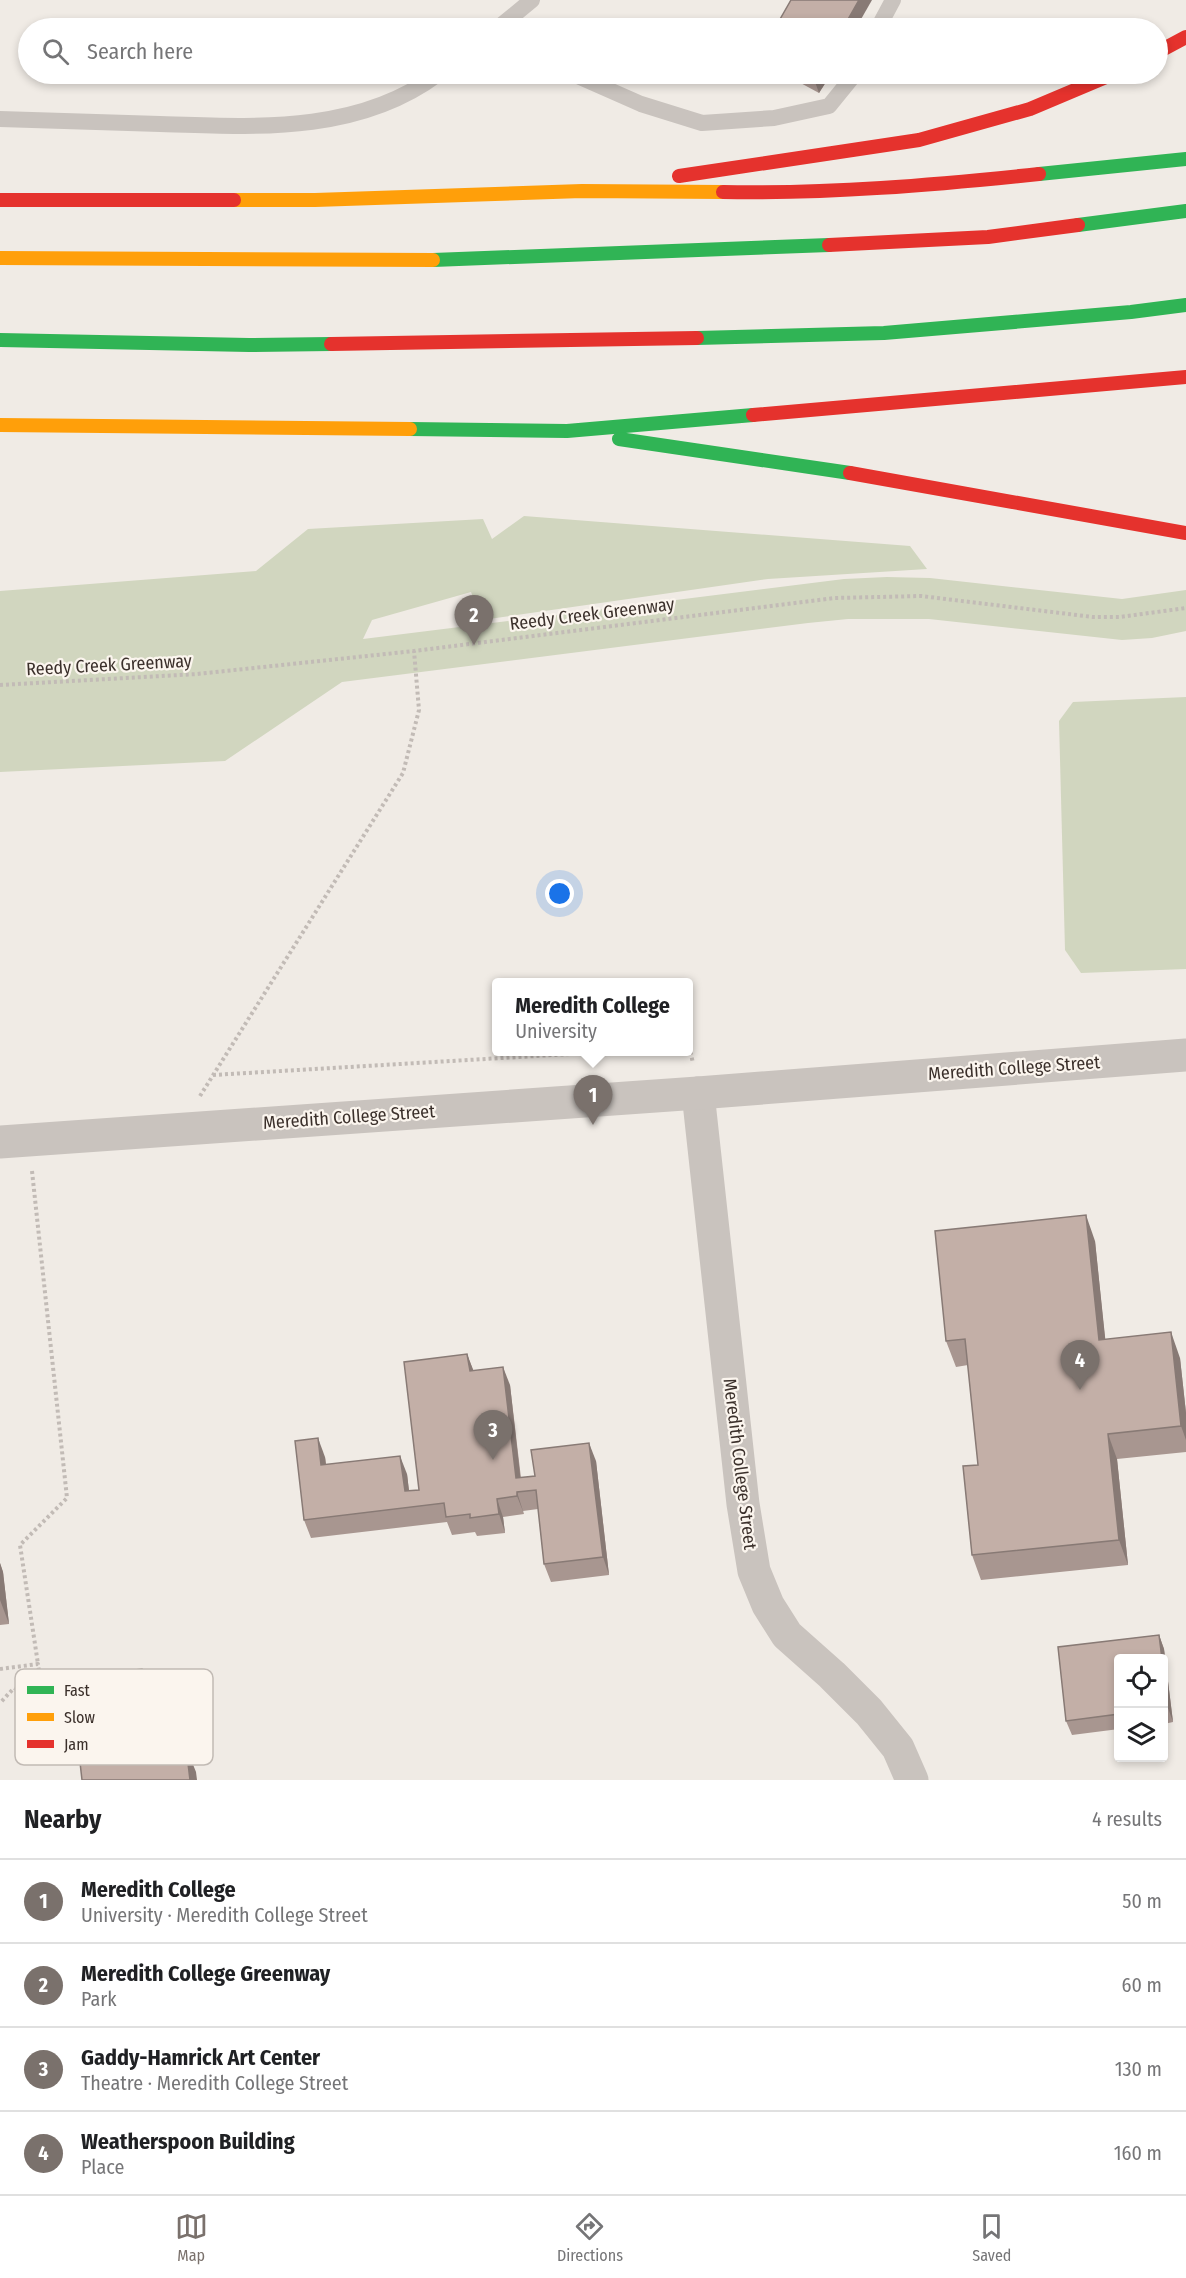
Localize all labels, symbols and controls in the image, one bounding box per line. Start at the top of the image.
search box [18,18,1168,84]
icon: search [39,35,72,68]
text: Search here [87,38,193,65]
street label: Reedy Creek Greenway [508,593,676,635]
pin: 2 [454,596,494,645]
street label: Reedy Creek Greenway [26,650,192,680]
your location [545,879,574,908]
popup [492,978,693,1056]
text: Meredith College [515,992,670,1019]
text: University [515,1019,597,1043]
street label: Meredith College Street [927,1051,1101,1085]
pin: 1 [574,1076,612,1125]
street label: Meredith College Street [262,1100,436,1134]
pin: 4 [1060,1340,1100,1390]
street label: Meredith College Street [719,1377,761,1551]
pin: 3 [474,1410,512,1460]
map controls [1114,1654,1168,1762]
button: locate [1114,1654,1168,1708]
legend [15,1669,213,1765]
text: Fast [64,1681,91,1700]
text: Slow [64,1708,95,1727]
button: layers [1114,1708,1168,1762]
text: Jam [64,1735,89,1754]
text: Nearby [24,1804,101,1835]
text: 4 results [1092,1807,1162,1831]
text: Meredith College [81,1876,236,1903]
text: 1 [39,1889,48,1913]
text: 50 m [1122,1889,1162,1913]
text: University · Meredith College Street [81,1903,368,1927]
text: Meredith College Greenway [81,1960,330,1987]
text: 2 [39,1973,48,1997]
text: 60 m [1122,1973,1162,1997]
text: Park [81,1987,117,2011]
text: Gaddy-Hamrick Art Center [81,2044,320,2071]
text: 3 [39,2057,48,2081]
text: 130 m [1115,2057,1162,2081]
text: Theatre · Meredith College Street [81,2071,348,2095]
text: Weatherspoon Building [81,2128,295,2155]
text: 4 [38,2141,49,2165]
text: 160 m [1114,2141,1162,2165]
text: Place [81,2155,124,2179]
tab: Map [175,2210,208,2265]
tab: Directions [557,2210,623,2265]
tab: Saved [972,2210,1011,2265]

